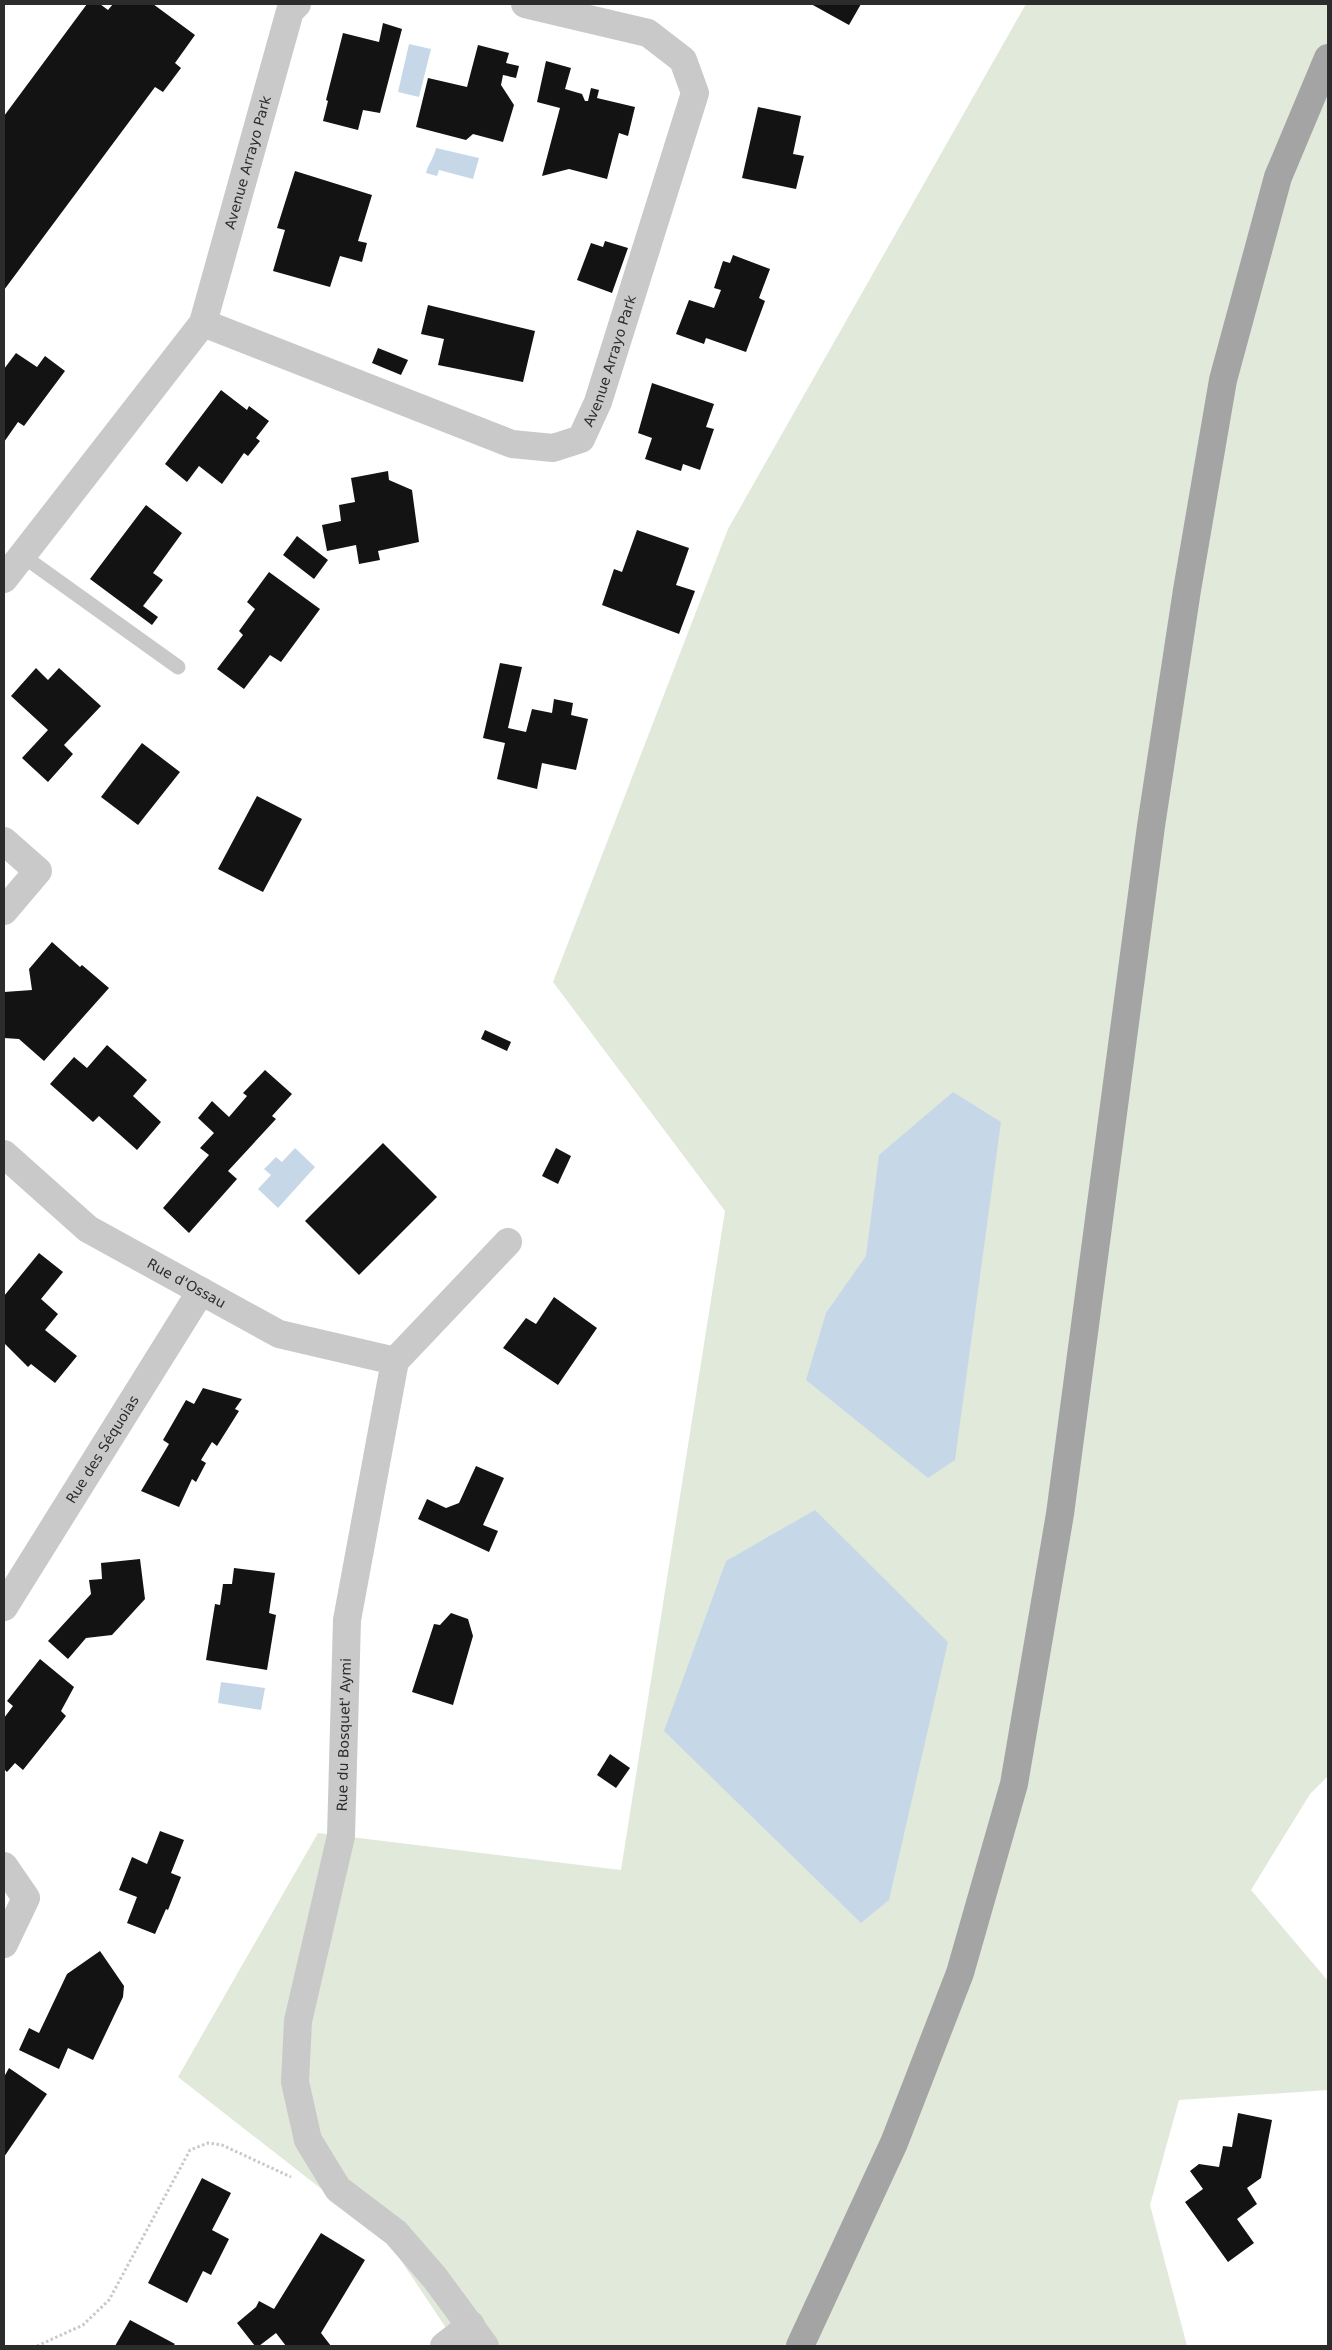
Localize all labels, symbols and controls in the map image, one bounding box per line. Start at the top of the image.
street label: Avenue Arrayo Park [222,93,274,231]
street label: Avenue Arrayo Park [580,292,639,429]
street label: Rue d'Ossau [145,1255,228,1311]
street label: Rue des Séquoias [63,1392,142,1506]
street label: Rue du Bosquet' Aymi [334,1658,354,1812]

